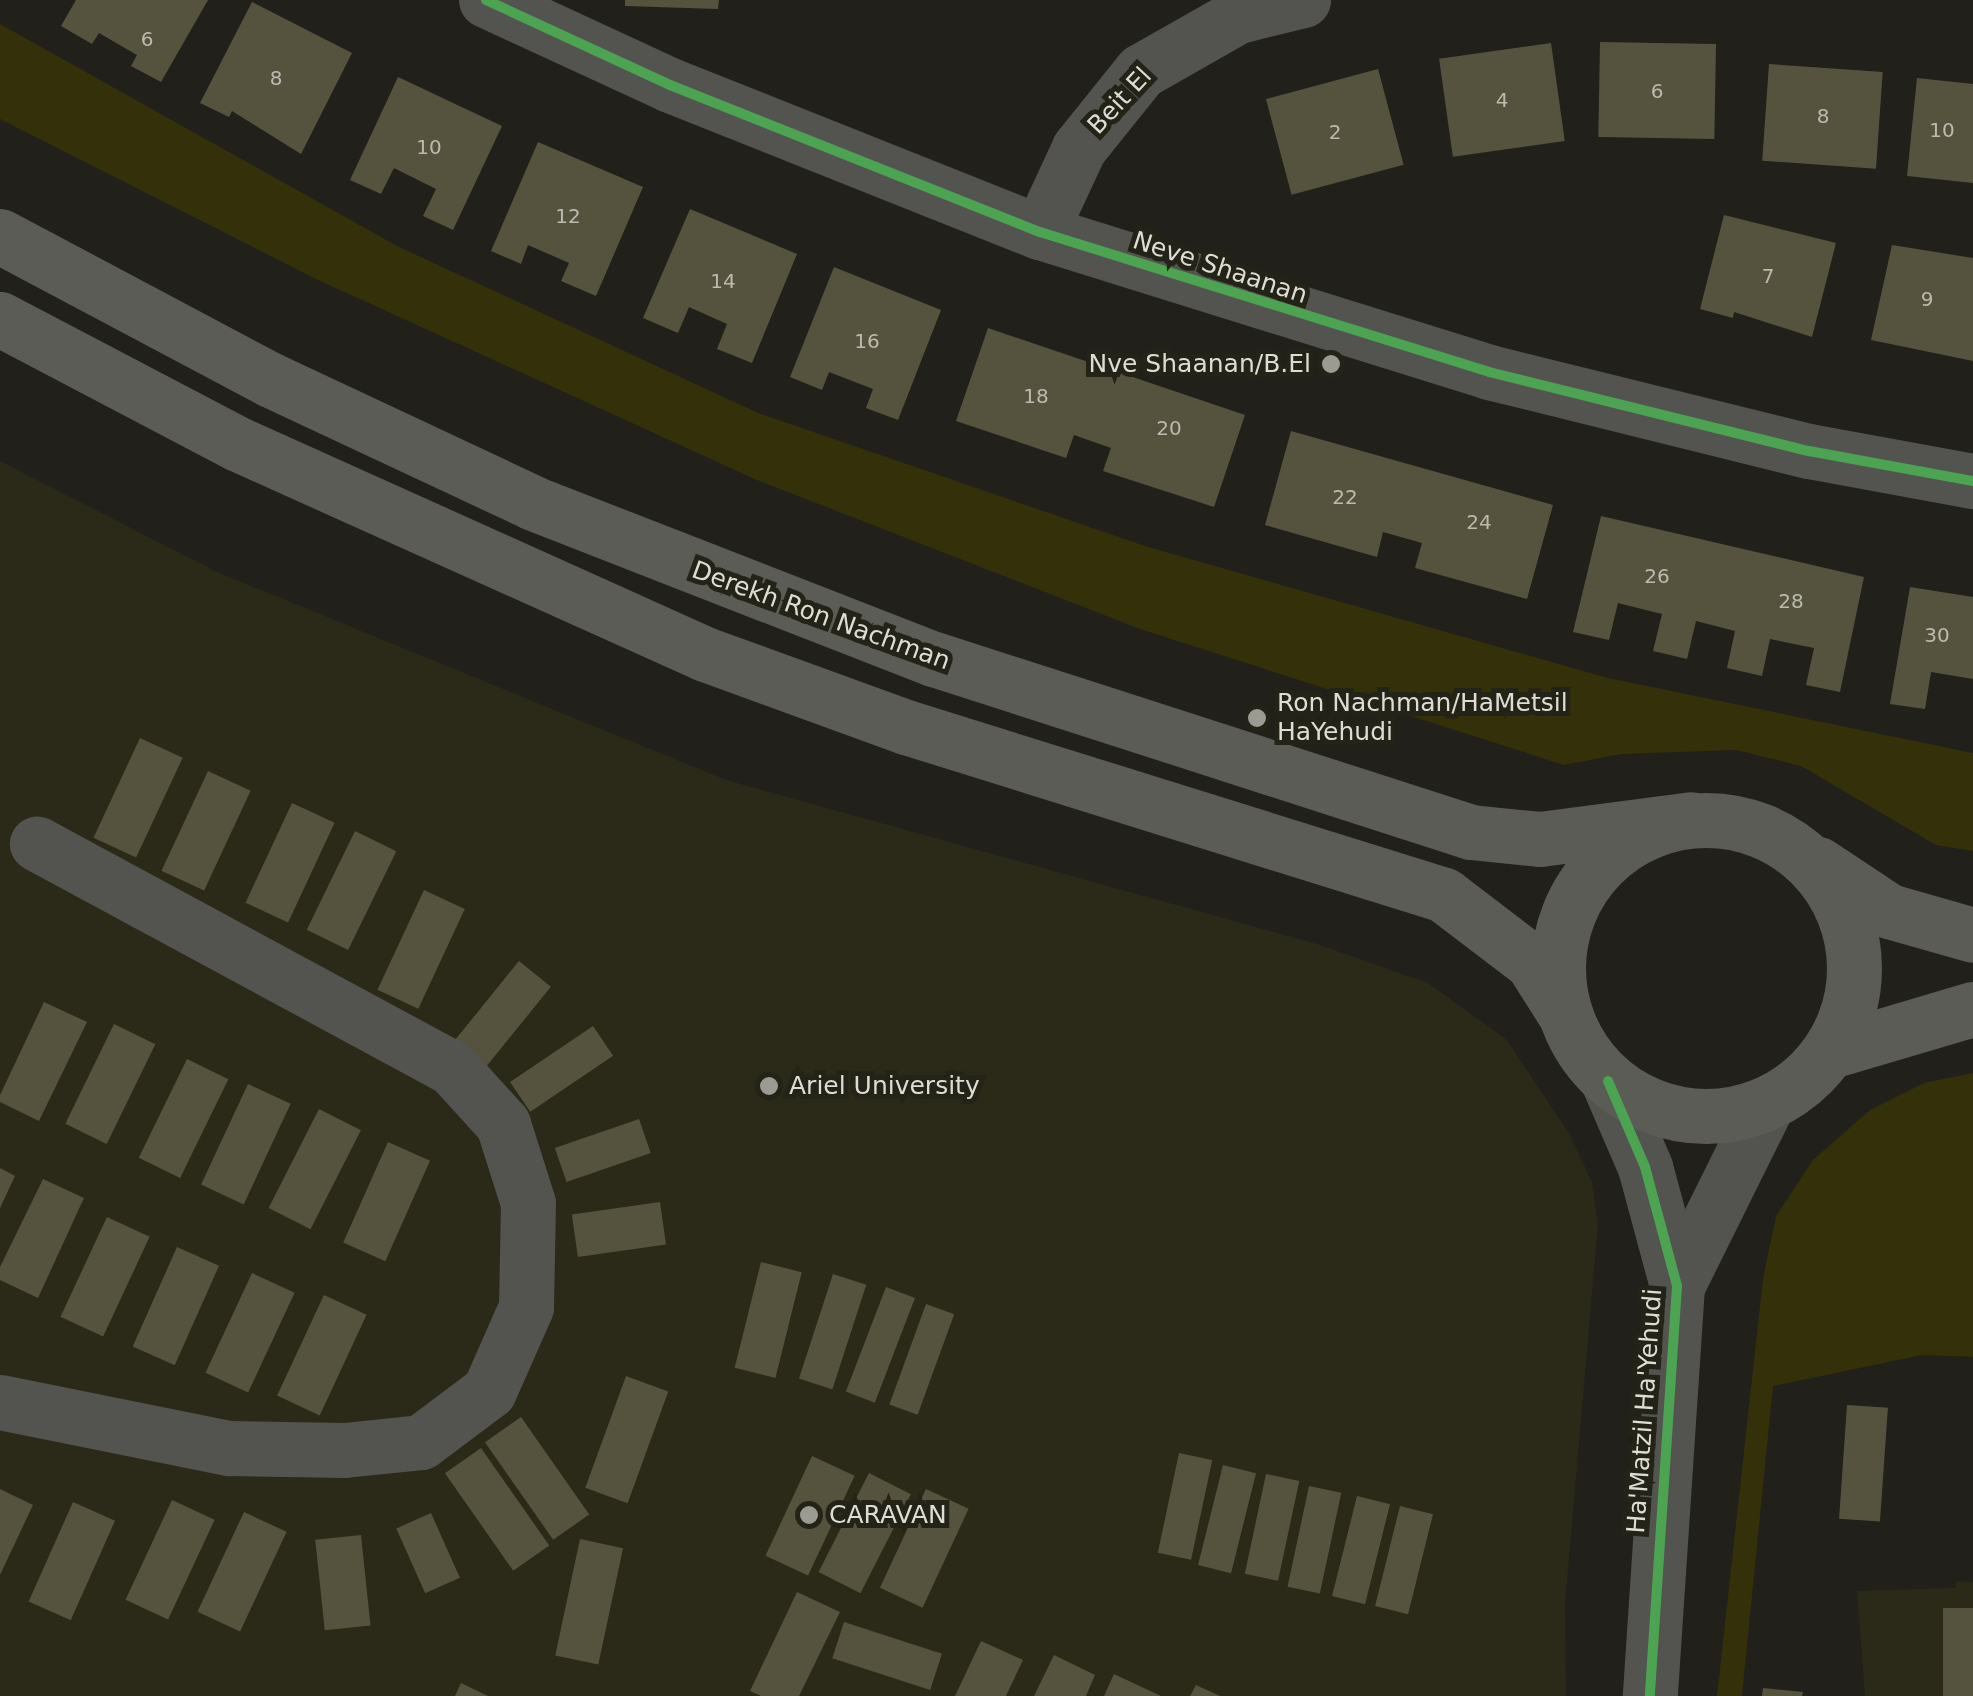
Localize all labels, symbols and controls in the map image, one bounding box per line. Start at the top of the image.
house number: 6 [141,27,153,51]
street label: Beit El [1082,62,1158,140]
house number: 8 [270,66,282,90]
house number: 6 [1651,79,1663,103]
house number: 4 [1496,88,1508,112]
house number: 8 [1817,104,1829,128]
house number: 10 [1929,118,1955,142]
house number: 2 [1329,120,1341,144]
house number: 10 [416,135,442,159]
house number: 12 [555,204,581,228]
street label: Neve Shaanan [1129,226,1311,310]
house number: 7 [1762,264,1774,288]
house number: 14 [710,269,736,293]
house number: 9 [1921,287,1933,311]
house number: 16 [854,329,880,353]
place label: Nve Shaanan/B.El [1089,349,1311,379]
marker: Nve Shaanan/B.El [1320,353,1342,375]
house number: 18 [1023,384,1049,408]
house number: 20 [1156,416,1182,440]
house number: 22 [1332,485,1358,509]
house number: 24 [1466,510,1492,534]
street label: Derekh Ron Nachman [688,555,954,677]
house number: 26 [1644,564,1670,588]
house number: 28 [1778,589,1804,613]
house number: 30 [1924,623,1950,647]
place label: Ron Nachman/HaMetsil HaYehudi [1277,689,1568,748]
marker: Ron Nachman/HaMetsil HaYehudi [1246,707,1268,729]
place label: Ariel University [789,1071,980,1101]
marker: Ariel University [758,1075,780,1097]
street label: Ha'Matzil Ha'Yehudi [1621,1288,1669,1534]
place label: CARAVAN [829,1500,947,1530]
marker: CARAVAN [798,1504,820,1526]

